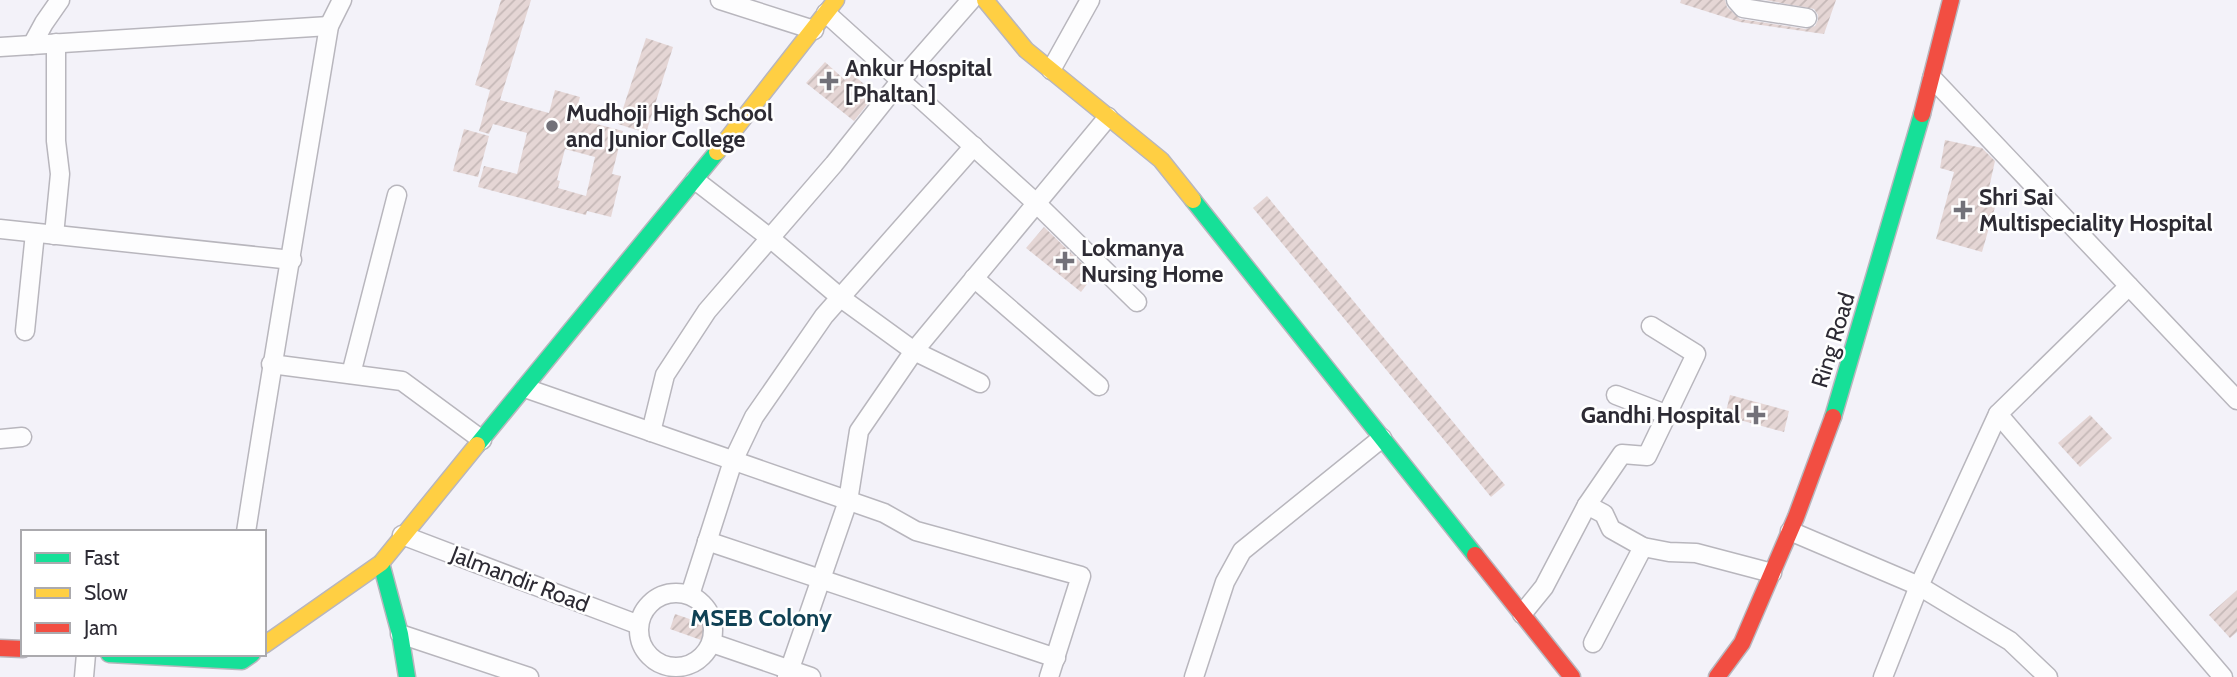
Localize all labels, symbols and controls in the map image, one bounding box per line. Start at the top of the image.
place label: Ankur Hospital [Phaltan] [845,54,992,108]
marker: Ankur Hospital [Phaltan] [819,71,839,91]
place label: Mudhoji High School and Junior College [566,99,773,153]
marker: Mudhoji High School and Junior College [544,118,560,134]
place label: Shri Sai Multispeciality Hospital [1979,183,2213,237]
marker: Shri Sai Multispeciality Hospital [1953,200,1973,220]
place label: Lokmanya Nursing Home [1081,234,1223,288]
marker: Lokmanya Nursing Home [1055,251,1075,271]
street label: Ring Road [1805,289,1861,391]
place label: Gandhi Hospital [1581,401,1740,429]
marker: Gandhi Hospital [1746,405,1766,425]
legend [21,530,266,656]
street label: Jalmandir Road [446,539,593,618]
text: Fast [84,545,120,570]
text: Slow [84,580,128,605]
district label: MSEB Colony [690,603,832,632]
text: Jam [83,615,118,640]

